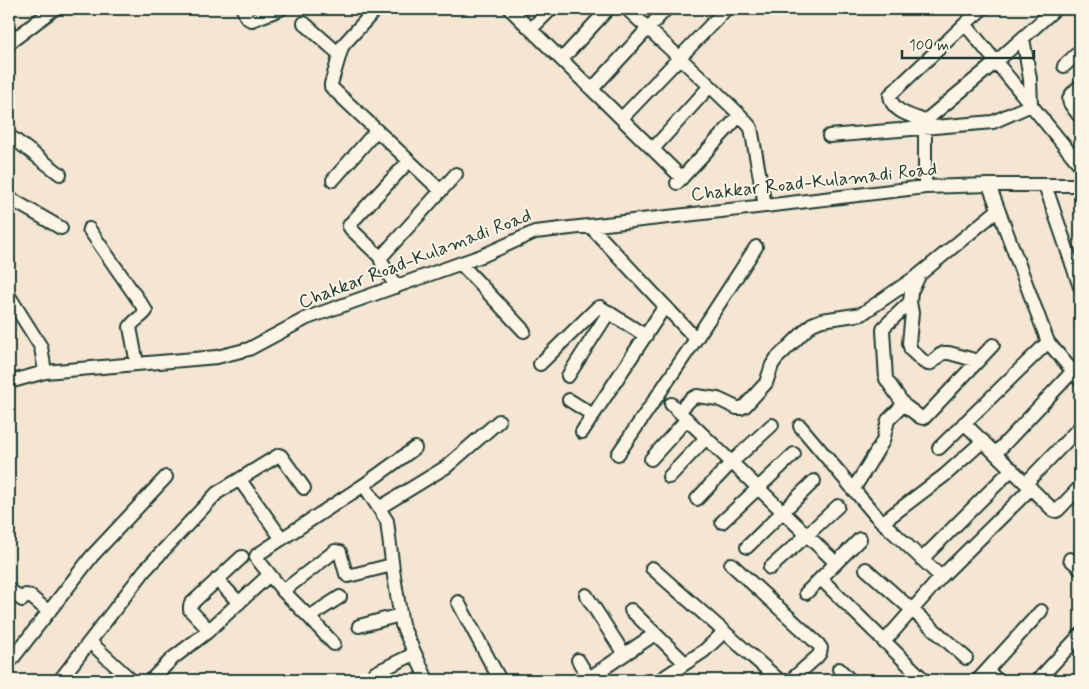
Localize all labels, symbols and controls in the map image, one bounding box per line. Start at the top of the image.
scale bar [902,28,1034,60]
text: 100 m [909,36,949,56]
street label: Chakkar Road-Kulamadi Road [690,157,938,207]
street label: Chakkar Road-Kulamadi Road [295,203,535,315]

